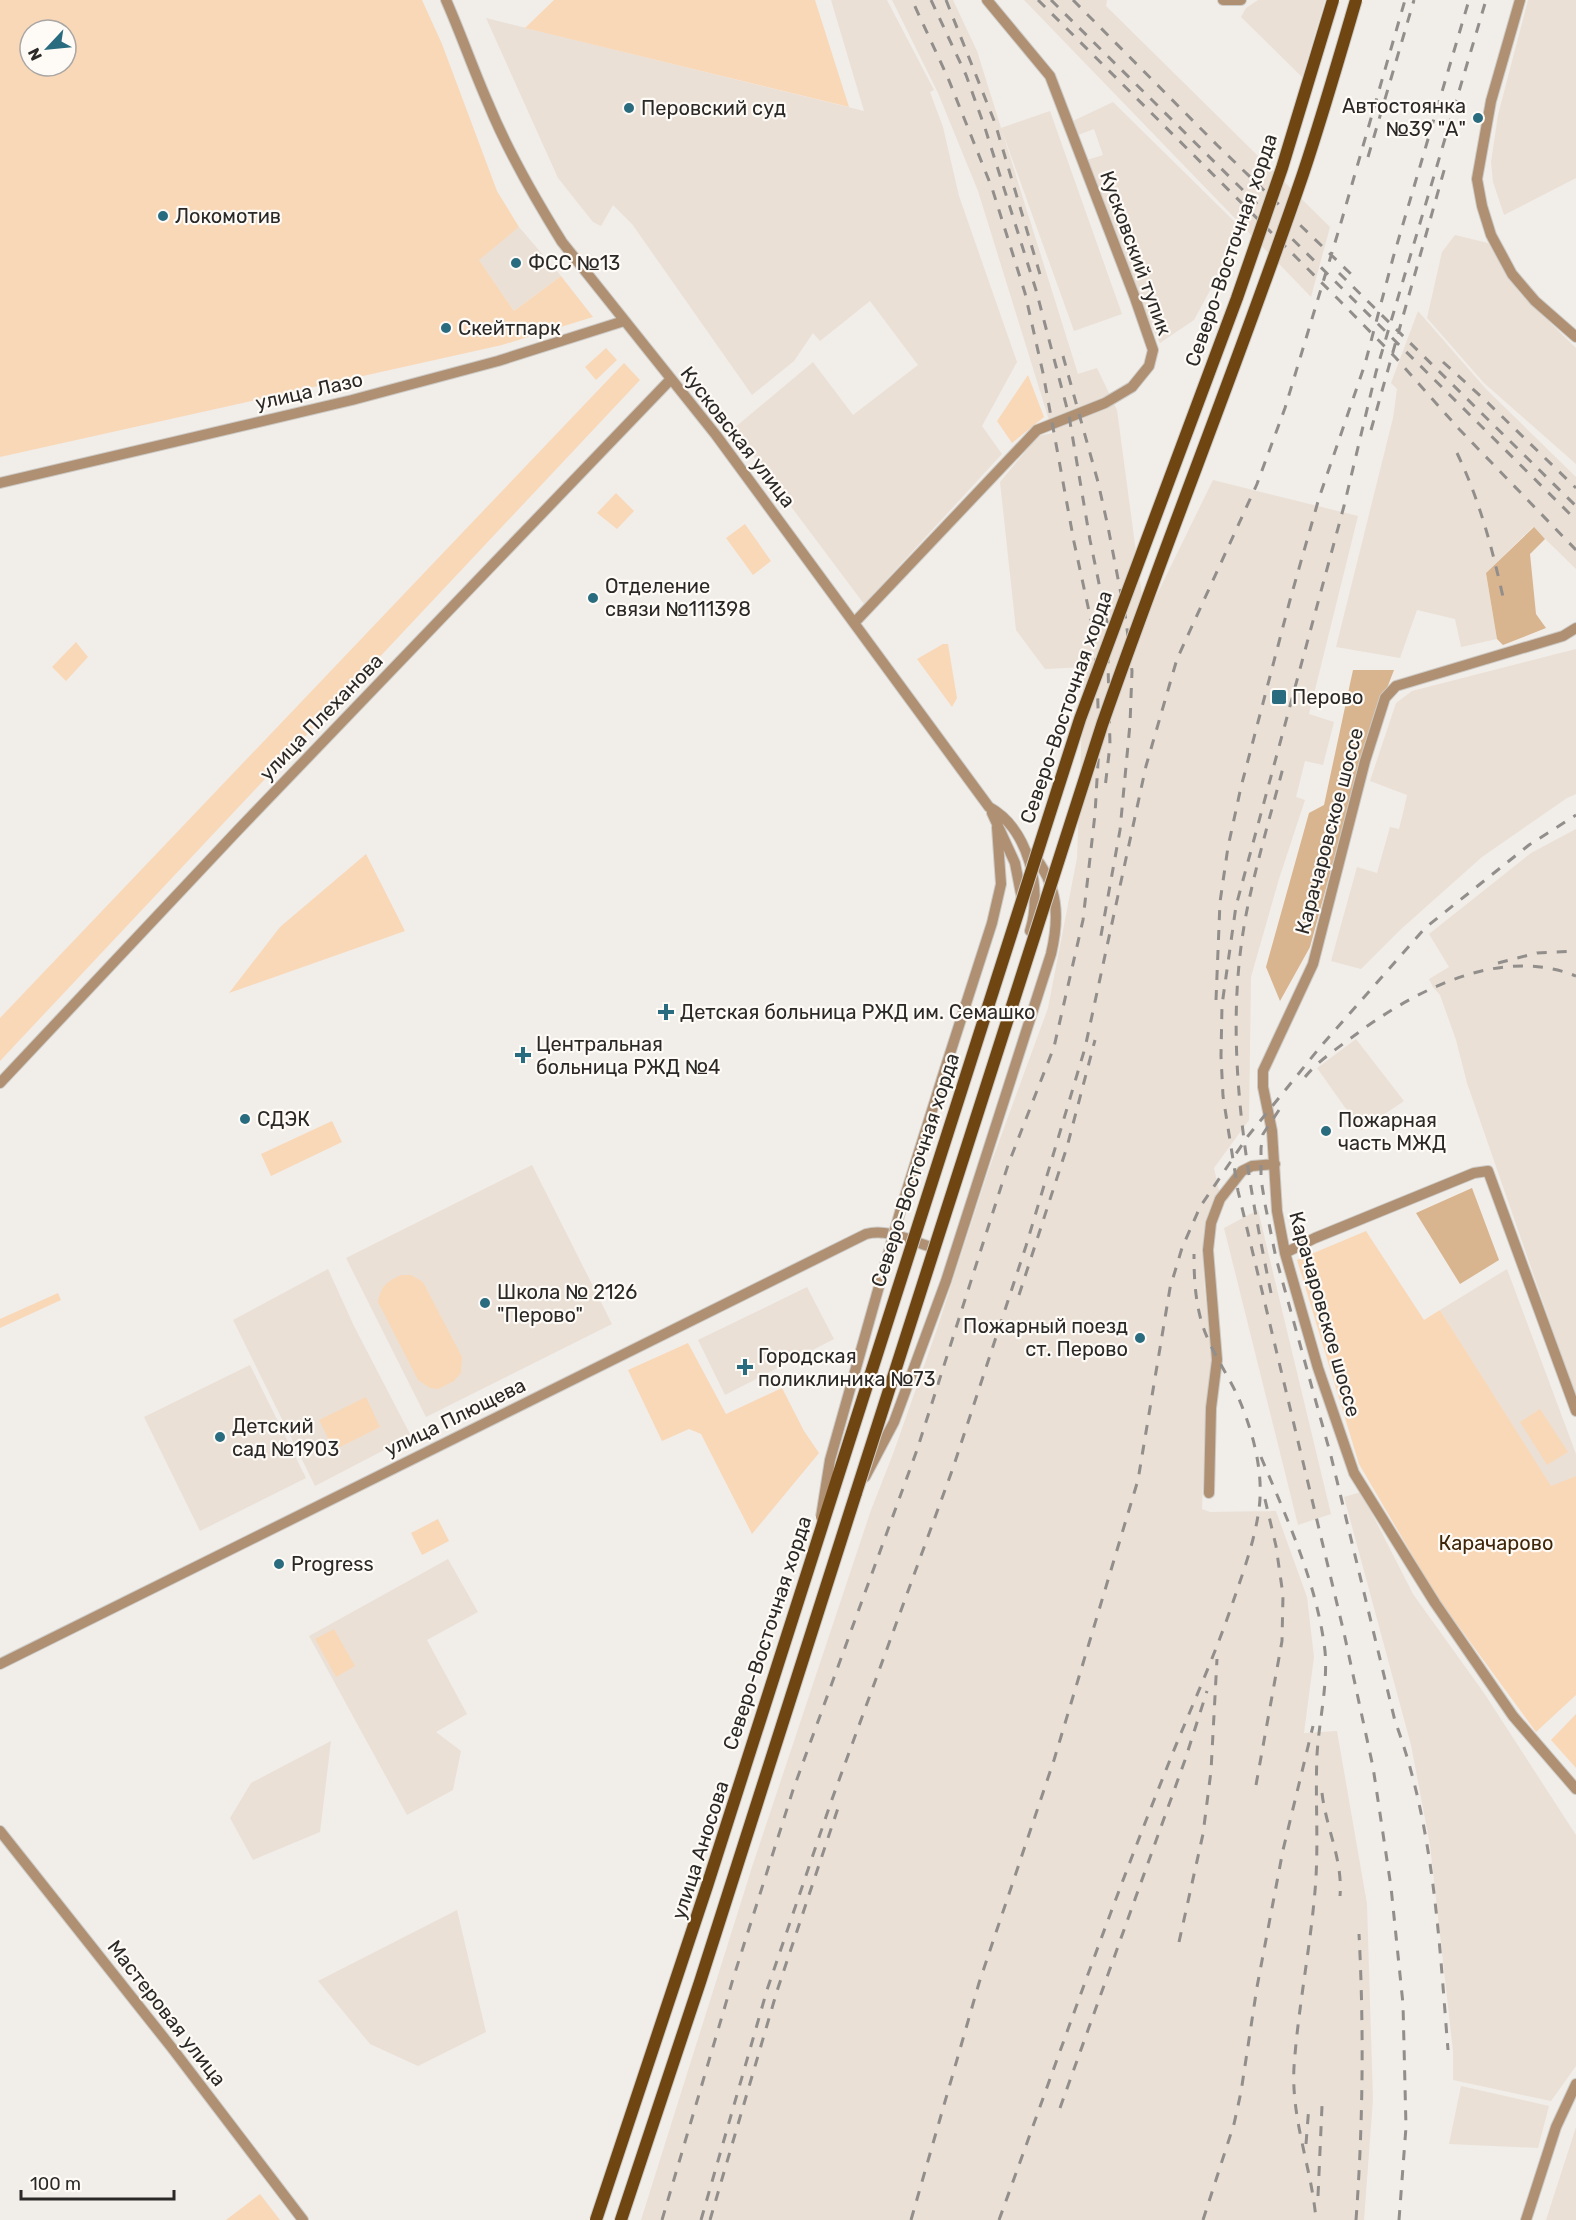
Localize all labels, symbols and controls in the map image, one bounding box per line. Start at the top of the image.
north arrow [18,18,78,78]
text: N [24,45,46,64]
place label: Автостоянка №39 "А" [1342,94,1466,141]
place label: Перовский суд [641,96,786,120]
marker: Перовский суд [622,101,636,115]
marker: Автостоянка №39 "А" [1471,111,1485,125]
street label: Северо-Восточная хорда [1180,130,1282,370]
street label: Кусковский тупик [1095,167,1177,339]
place label: Локомотив [175,204,281,228]
marker: Локомотив [156,209,170,223]
place label: ФСС №13 [528,251,620,275]
marker: ФСС №13 [509,256,523,270]
place label: Скейтпарк [458,316,561,340]
marker: Скейтпарк [439,321,453,335]
street label: Кусковская улица [675,362,801,512]
street label: улица Лазо [253,367,365,415]
place label: Отделение связи №111398 [605,574,751,621]
street label: Северо-Восточная хорда [1015,587,1117,827]
marker: Отделение связи №111398 [586,591,600,605]
street label: улица Плеханова [254,649,388,785]
place label: Перово [1292,685,1364,709]
marker: Перово [1270,688,1288,706]
street label: Карачаровское шоссе [1290,725,1368,937]
place label: Детская больница РЖД им. Семашко [680,1000,1036,1024]
marker: Детская больница РЖД им. Семашко [657,1003,675,1021]
place label: Центральная больница РЖД №4 [536,1032,720,1079]
marker: Центральная больница РЖД №4 [514,1046,532,1064]
street label: Северо-Восточная хорда [866,1050,964,1290]
place label: СДЭК [257,1107,310,1131]
place label: Пожарная часть МЖД [1338,1108,1446,1155]
marker: СДЭК [238,1112,252,1126]
marker: Пожарная часть МЖД [1319,1124,1333,1138]
street label: Карачаровское шоссе [1284,1208,1366,1420]
place label: Школа № 2126 "Перово" [497,1280,637,1327]
marker: Школа № 2126 "Перово" [478,1296,492,1310]
place label: Пожарный поезд ст. Перово [963,1314,1128,1361]
marker: Пожарный поезд ст. Перово [1133,1331,1147,1345]
place label: Городская поликлиника №73 [758,1344,936,1391]
marker: Городская поликлиника №73 [736,1358,754,1376]
street label: улица Плющева [381,1372,529,1462]
place label: Детский сад №1903 [232,1414,339,1461]
marker: Детский сад №1903 [213,1430,227,1444]
street label: Северо-Восточная хорда [718,1513,816,1753]
park label: Карачарово [1439,1531,1553,1555]
place label: Progress [291,1552,374,1576]
marker: Progress [272,1557,286,1571]
street label: улица Аносова [666,1778,734,1922]
street label: Мастеровая улица [103,1935,231,2091]
scale bar [21,2163,174,2201]
text: 100 m [30,2173,81,2195]

